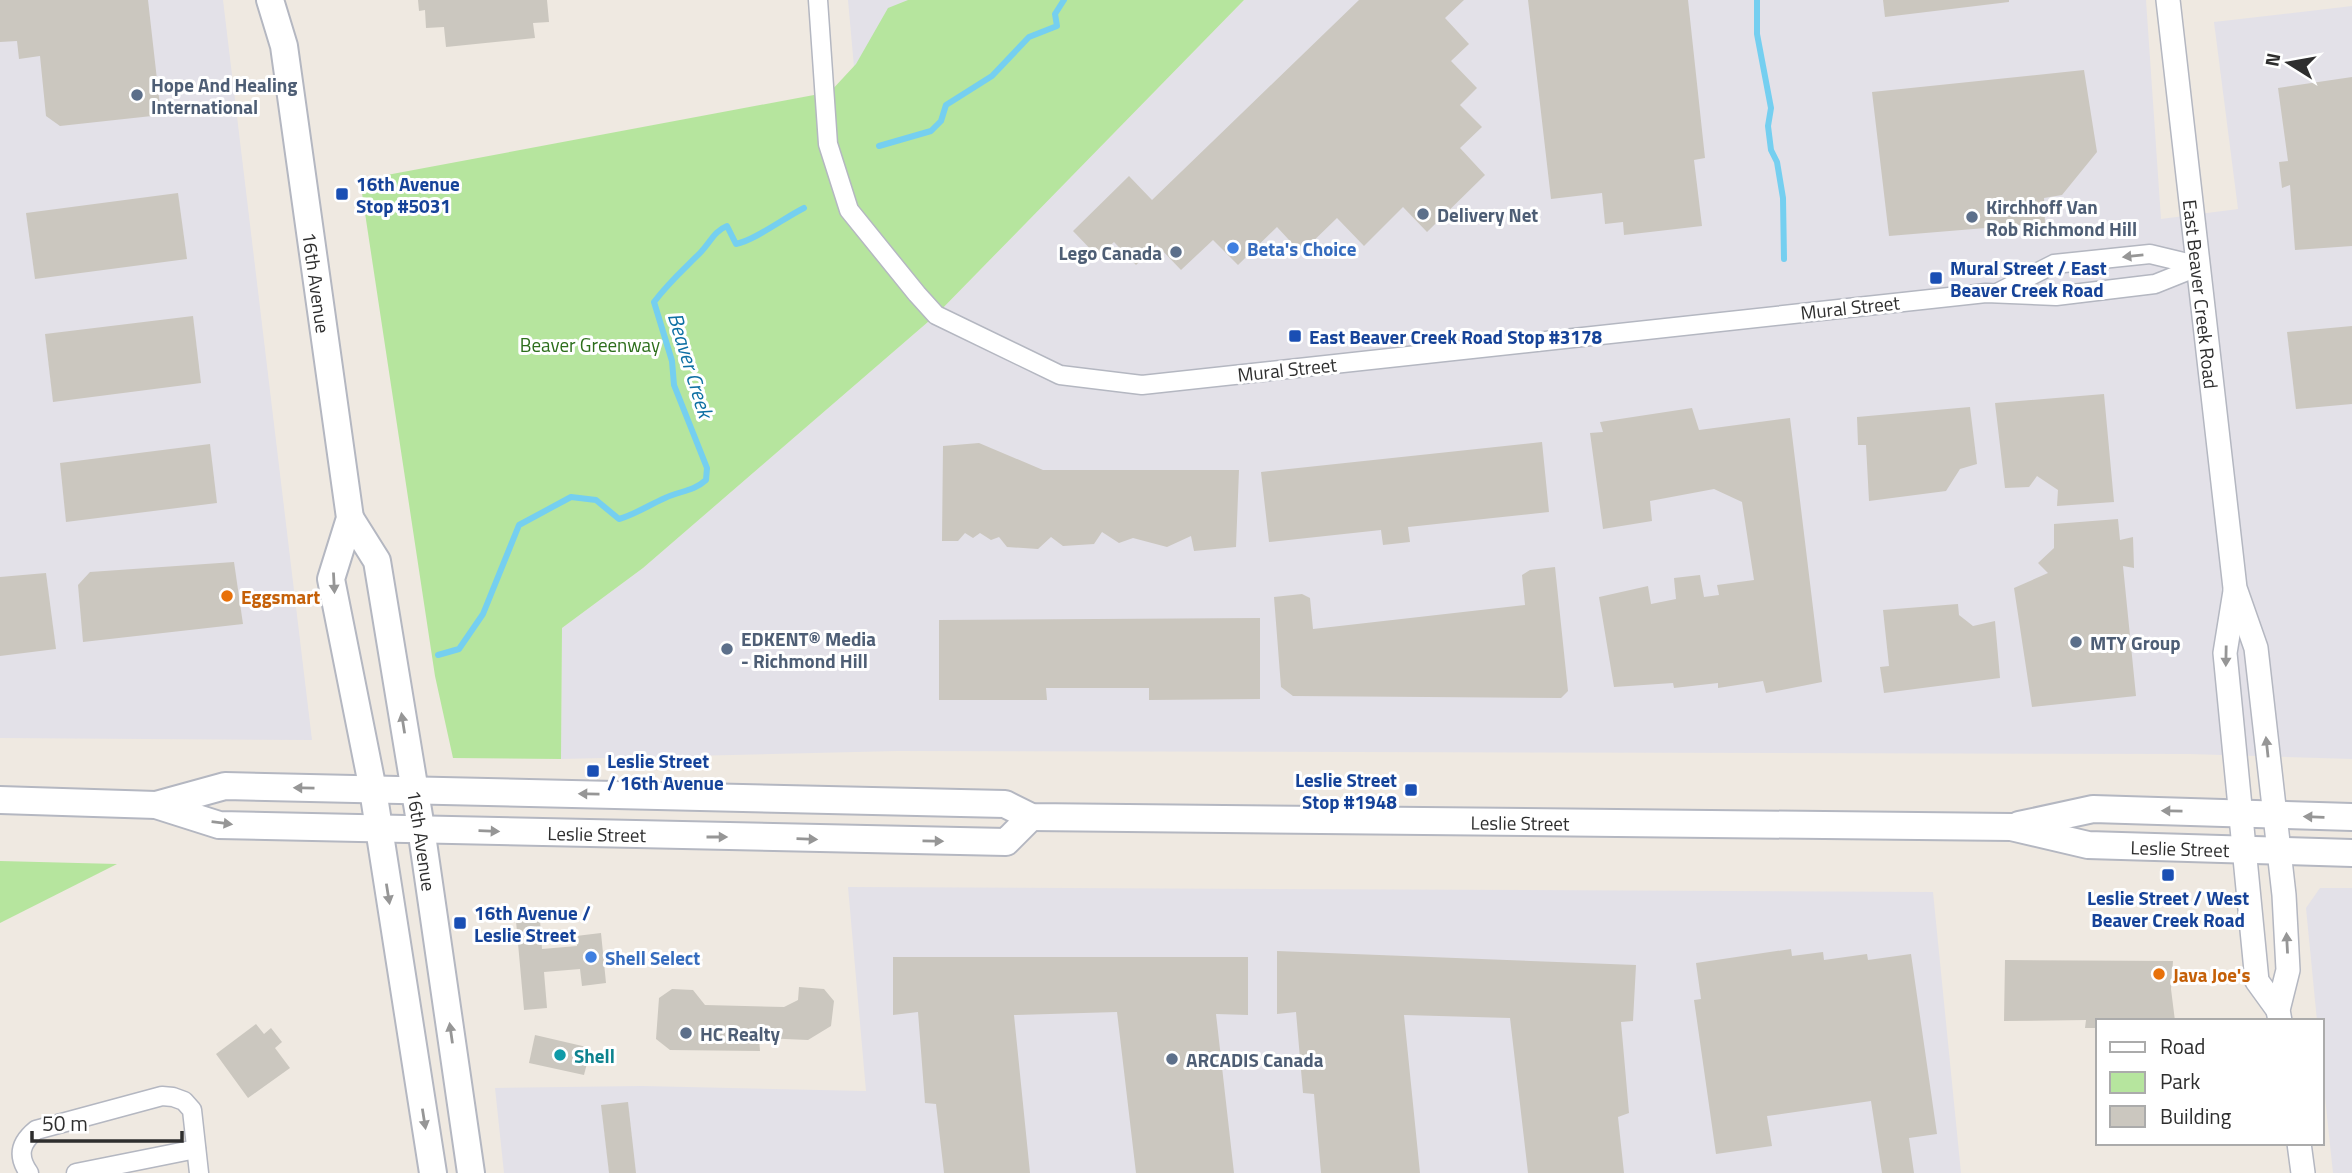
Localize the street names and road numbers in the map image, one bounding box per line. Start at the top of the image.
street label: East Beaver Creek Road [2176,198,2227,390]
street label: 16th Avenue [296,230,338,335]
street label: Mural Street [1799,287,1901,327]
street label: Mural Street [1236,349,1338,389]
street label: 16th Avenue [400,788,444,893]
street label: Leslie Street [1471,807,1570,837]
street label: Leslie Street [547,818,647,849]
street label: Leslie Street [2130,832,2230,864]

